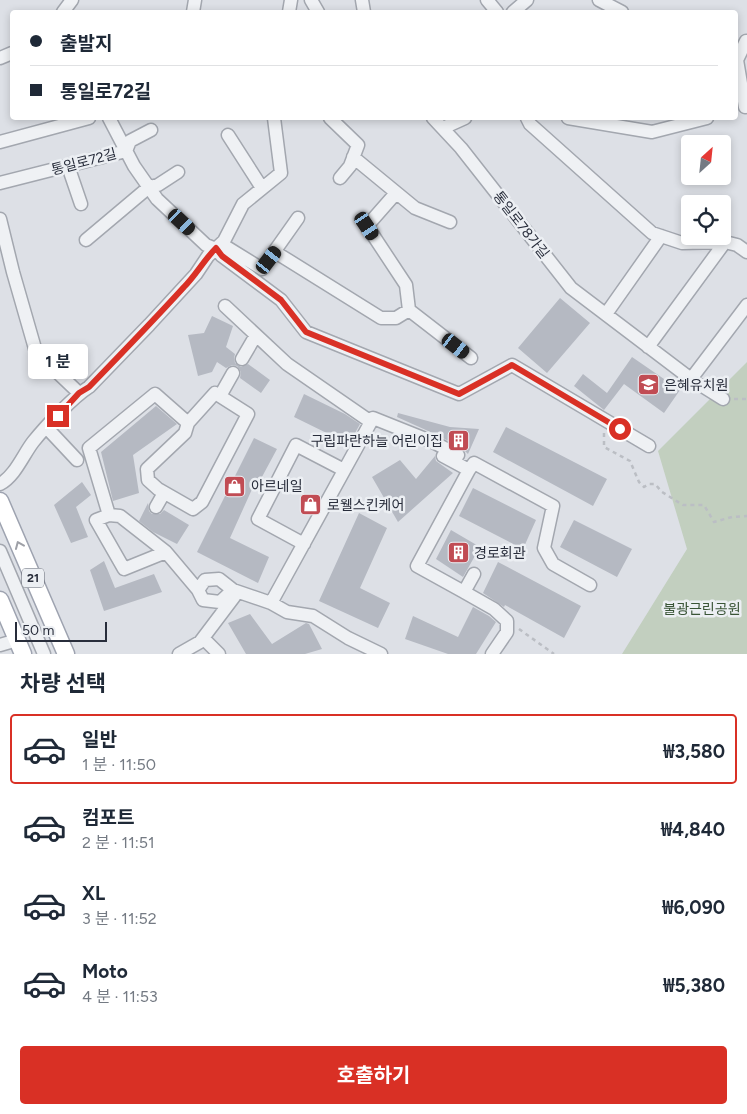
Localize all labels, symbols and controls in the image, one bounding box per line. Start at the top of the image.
text: 출발지 [60,32,112,55]
text: 통일로72길 [60,80,152,103]
north arrow [681,135,731,185]
map controls [681,135,731,245]
street label: 통일로72길 [50,145,118,179]
street label: 통일로78가길 [490,188,552,262]
button: locate [681,195,731,245]
car [165,206,198,238]
car [352,209,381,243]
car [253,244,284,276]
car [439,331,472,361]
callout: 1 분 [28,344,88,378]
text: 1 분 [45,352,71,371]
school or university icon: 은혜유치원 [636,373,660,397]
place label: 은혜유치원 [664,377,728,394]
route end [47,405,69,427]
route start [609,418,631,440]
building icon: 구립파란하늘 어린이집 [447,429,471,453]
place label: 구립파란하늘 어린이집 [311,433,443,450]
shop icon: 아르네일 [223,474,247,498]
place label: 아르네일 [251,478,303,495]
shop icon: 로웰스킨케어 [299,493,323,517]
place label: 로웰스킨케어 [327,497,404,514]
one-way arrow [15,541,25,550]
building icon: 경로회관 [446,541,470,565]
place label: 경로회관 [474,545,526,562]
road number: 21 [22,568,44,588]
park label: 불광근린공원 [663,601,741,618]
scale bar [15,619,108,642]
text: 50 m [22,622,54,639]
text: 차량 선택 [20,670,106,697]
icon: car [22,727,67,772]
text: 일반 [82,728,117,751]
text: ₩3,580 [663,740,725,763]
text: 1 분 · 11:50 [82,755,156,774]
icon: car [22,805,67,850]
text: 컴포트 [82,806,134,829]
text: ₩4,840 [661,818,725,841]
text: 2 분 · 11:51 [82,833,155,852]
text: XL [82,882,105,905]
icon: car [22,883,67,928]
text: ₩6,090 [662,896,725,919]
text: 3 분 · 11:52 [82,909,157,928]
text: Moto [82,960,128,983]
icon: car [22,961,67,1006]
text: ₩5,380 [663,974,725,997]
text: 4 분 · 11:53 [82,987,158,1006]
button: 호출하기 [20,1046,727,1104]

